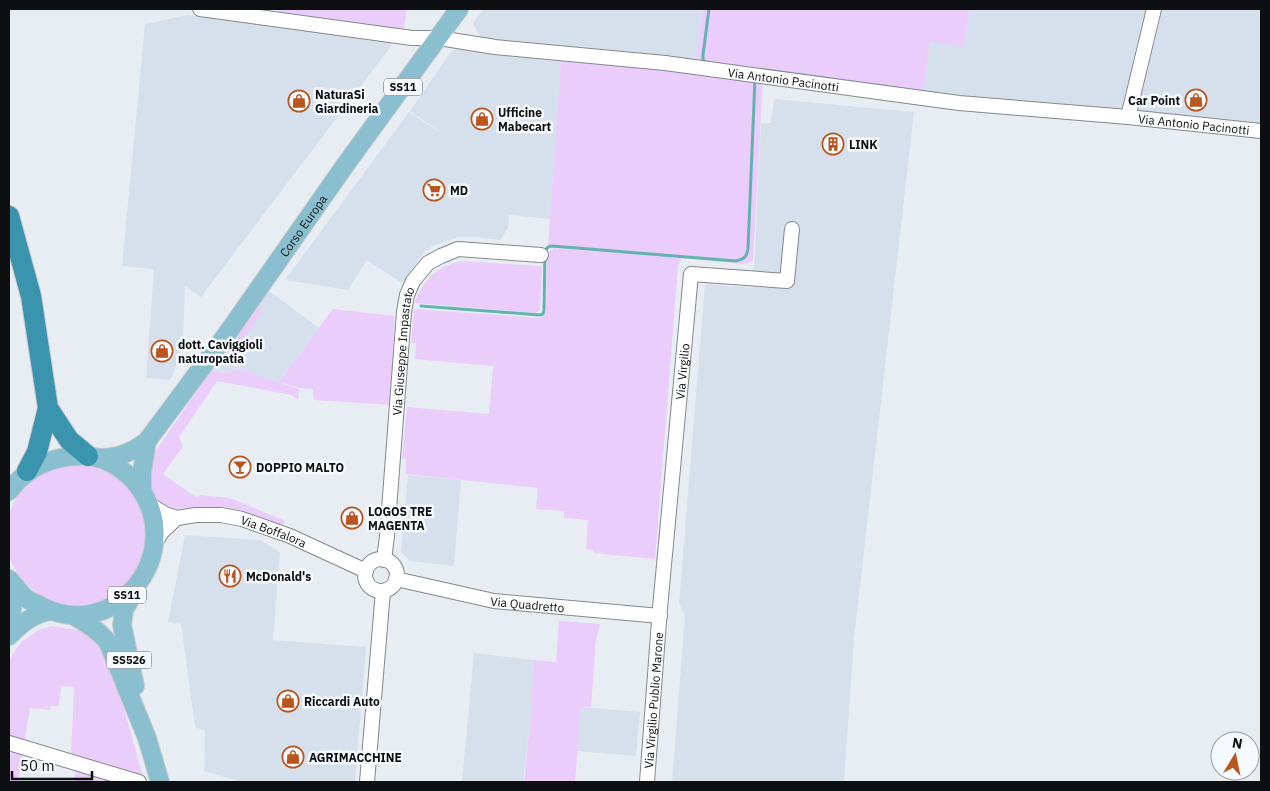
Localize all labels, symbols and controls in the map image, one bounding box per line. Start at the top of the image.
street label: Via Antonio Pacinotti [727,64,840,94]
road number: SS11 [384,78,422,95]
place label: NaturaSi Giardineria [315,87,379,116]
shop icon: Car Point [1184,88,1208,112]
shop icon: NaturaSi Giardineria [287,89,311,113]
place label: Car Point [1128,93,1180,108]
place label: Ufficine Mabecart [498,105,552,134]
shop icon: Ufficine Mabecart [470,107,494,131]
street label: Via Antonio Pacinotti [1137,111,1250,137]
building icon: LINK [821,132,845,156]
place label: LINK [849,137,878,152]
supermarket icon: MD [422,178,446,202]
place label: MD [450,183,468,198]
street label: Corso Europa [276,191,330,259]
street label: Via Giuseppe Impastato [389,284,417,416]
place label: dott. Caviggioli naturopatia [178,337,263,366]
shop icon: dott. Caviggioli naturopatia [150,339,174,363]
street label: Via Virgilio [672,342,692,400]
bar icon: DOPPIO MALTO [228,455,252,479]
place label: DOPPIO MALTO [256,460,344,475]
place label: LOGOS TRE MAGENTA [368,504,432,533]
shop icon: LOGOS TRE MAGENTA [340,506,364,530]
street label: Via Boffalora [239,512,310,550]
restaurant icon: McDonald's [218,564,242,588]
place label: McDonald's [246,569,311,584]
road number: SS11 [108,586,146,604]
street label: Via Quadretto [490,593,565,615]
street label: Via Virgilio Publio Marone [641,631,666,769]
road number: SS526 [106,652,152,668]
shop icon: Riccardi Auto [276,689,300,713]
place label: Riccardi Auto [304,694,380,709]
north arrow [1210,731,1260,781]
text: N [1231,733,1244,753]
shop icon: AGRIMACCHINE [281,745,305,769]
scale bar [12,748,92,780]
place label: AGRIMACCHINE [309,750,402,765]
text: 50 m [20,756,55,775]

